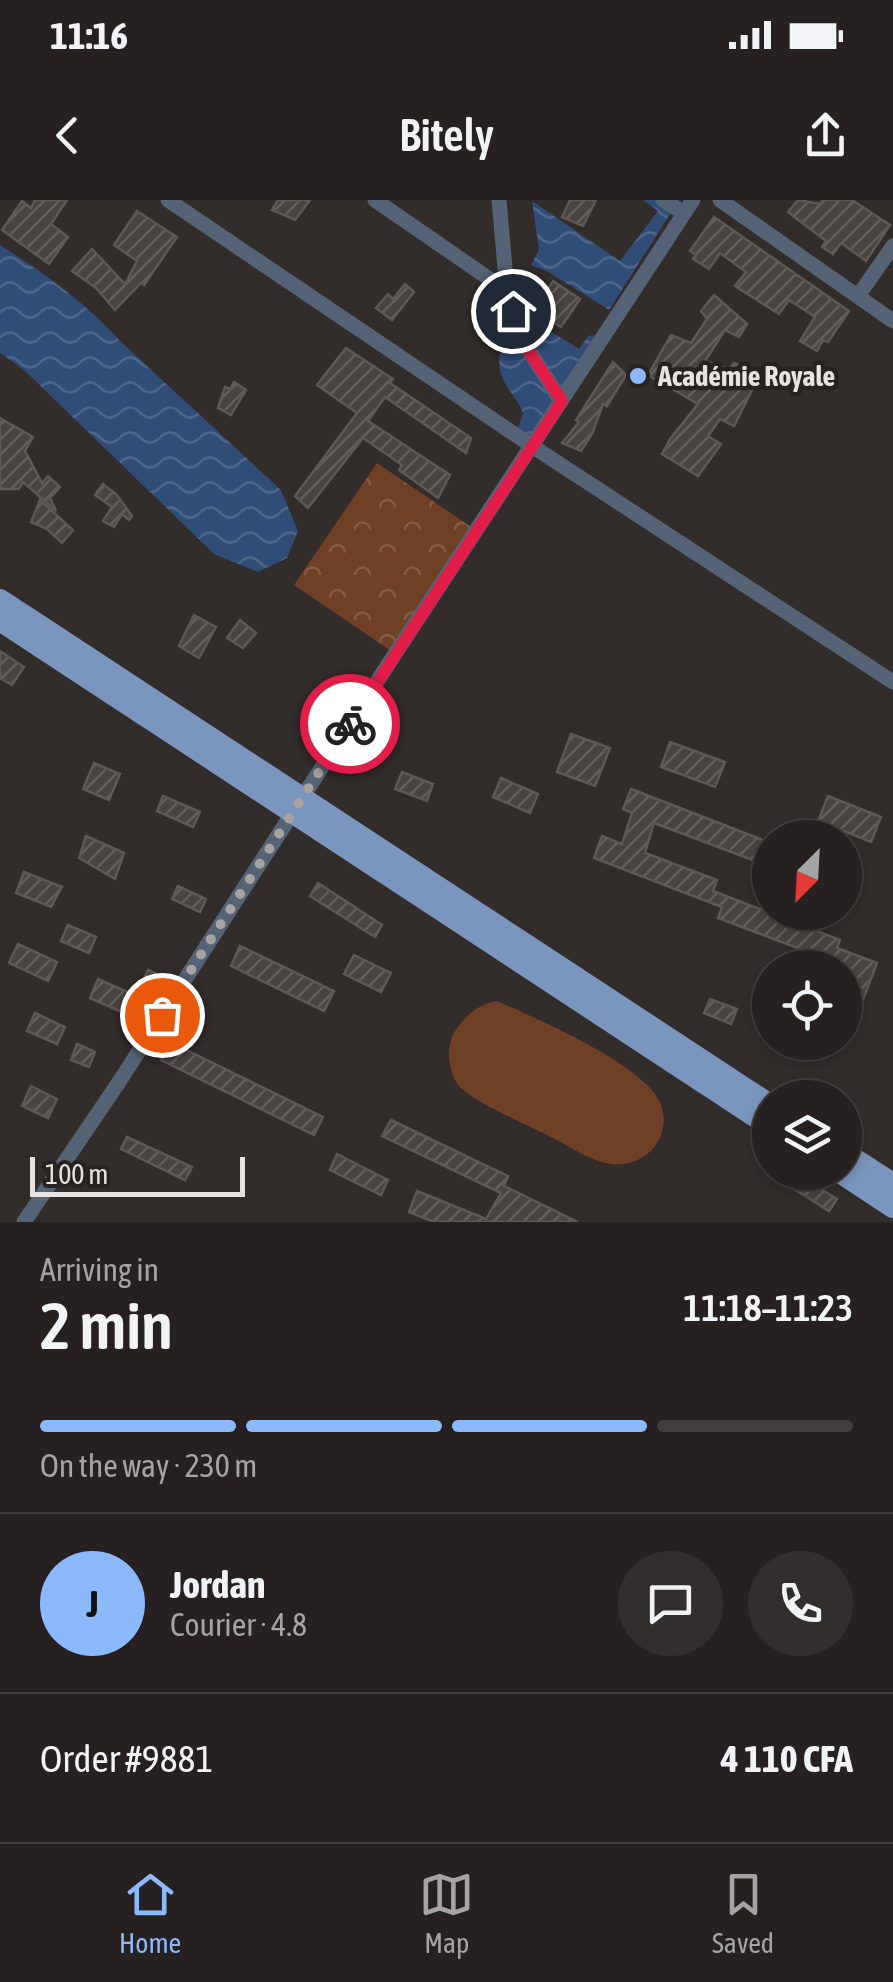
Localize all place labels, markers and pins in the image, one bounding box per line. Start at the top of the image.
pin [471,269,556,354]
place label: Académie Royale [657,360,835,392]
marker: Académie Royale [627,365,649,387]
pin [120,973,205,1058]

